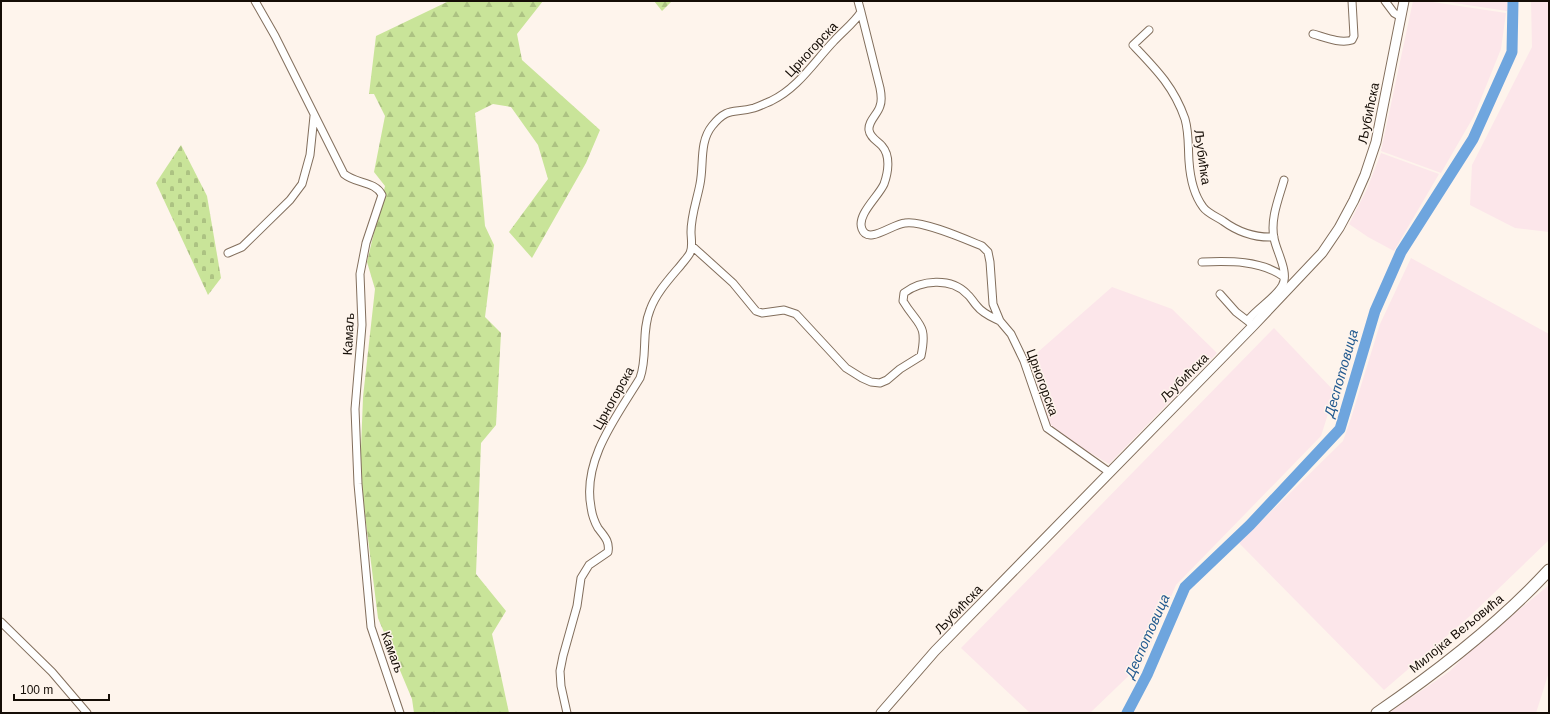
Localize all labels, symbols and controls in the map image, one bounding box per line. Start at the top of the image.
street label: Црногорска [782,18,841,80]
street label: Љубићска [1355,80,1382,145]
street label: Љубићка [1191,129,1214,186]
street label: Камаљ [340,312,357,356]
water label: Деспотовица [1320,327,1361,421]
street label: Црногорска [1024,347,1062,418]
street label: Љубићска [1157,350,1212,405]
street label: Црногорска [590,363,637,432]
street label: Љубићска [931,581,986,637]
street label: Милојка Вељовића [1406,590,1507,676]
water label: Деспотовица [1121,591,1173,682]
street label: Камаљ [378,630,407,675]
scale bar [14,676,109,702]
text: 100 m [20,683,53,697]

